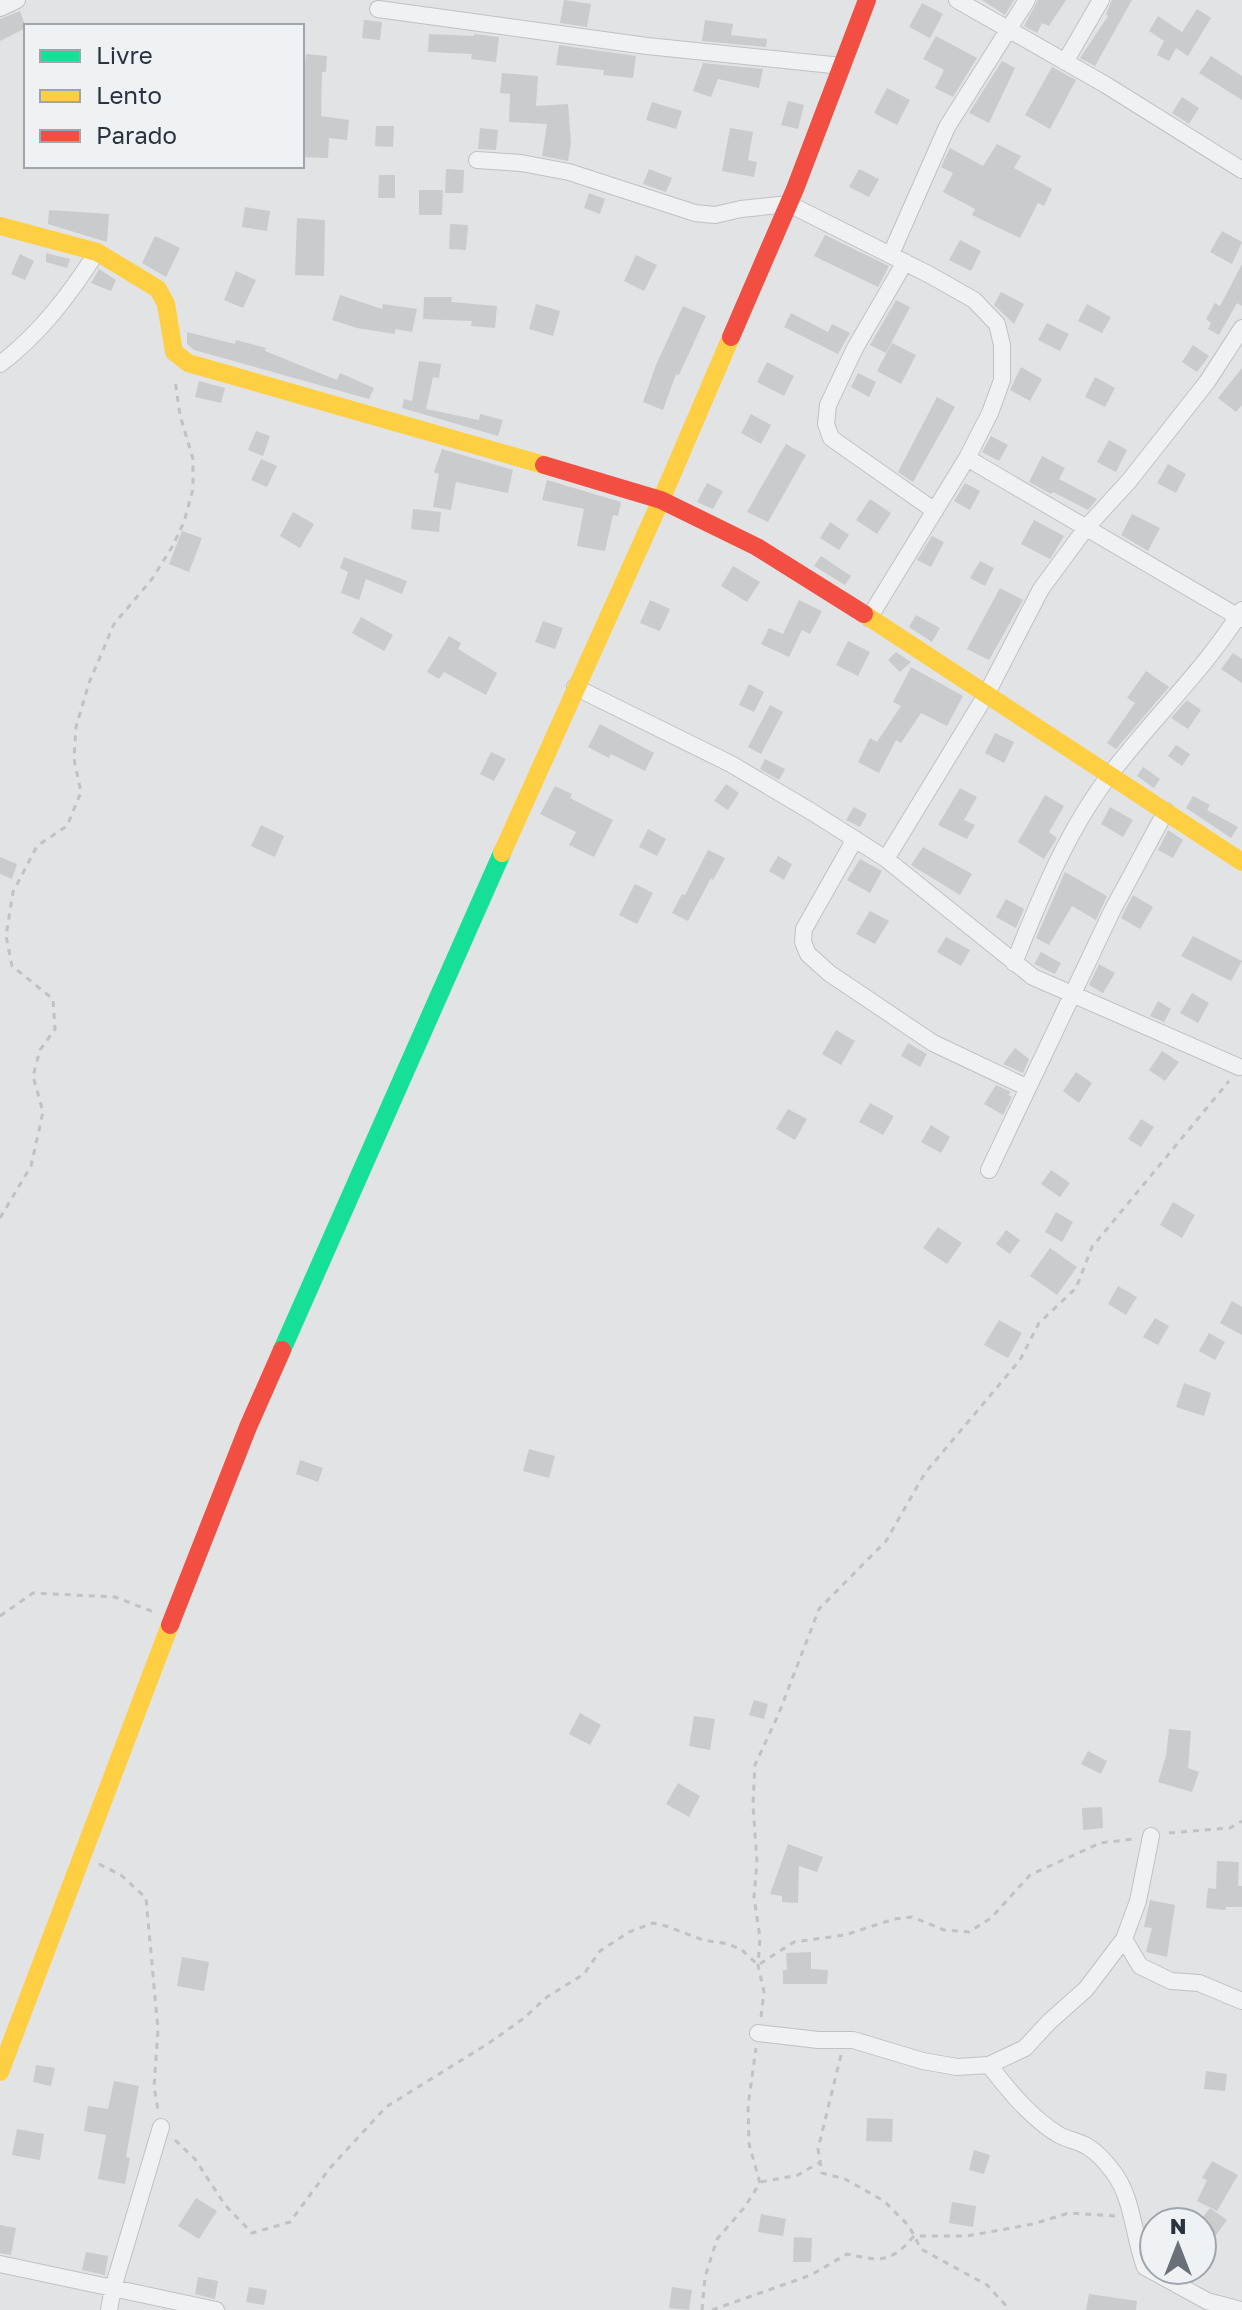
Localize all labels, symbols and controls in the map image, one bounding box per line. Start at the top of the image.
legend [24,24,304,168]
text: Livre [96,40,153,69]
text: Lento [96,80,162,109]
text: Parado [96,120,177,149]
north arrow [1138,2206,1218,2286]
text: N [1170,2212,1186,2239]

